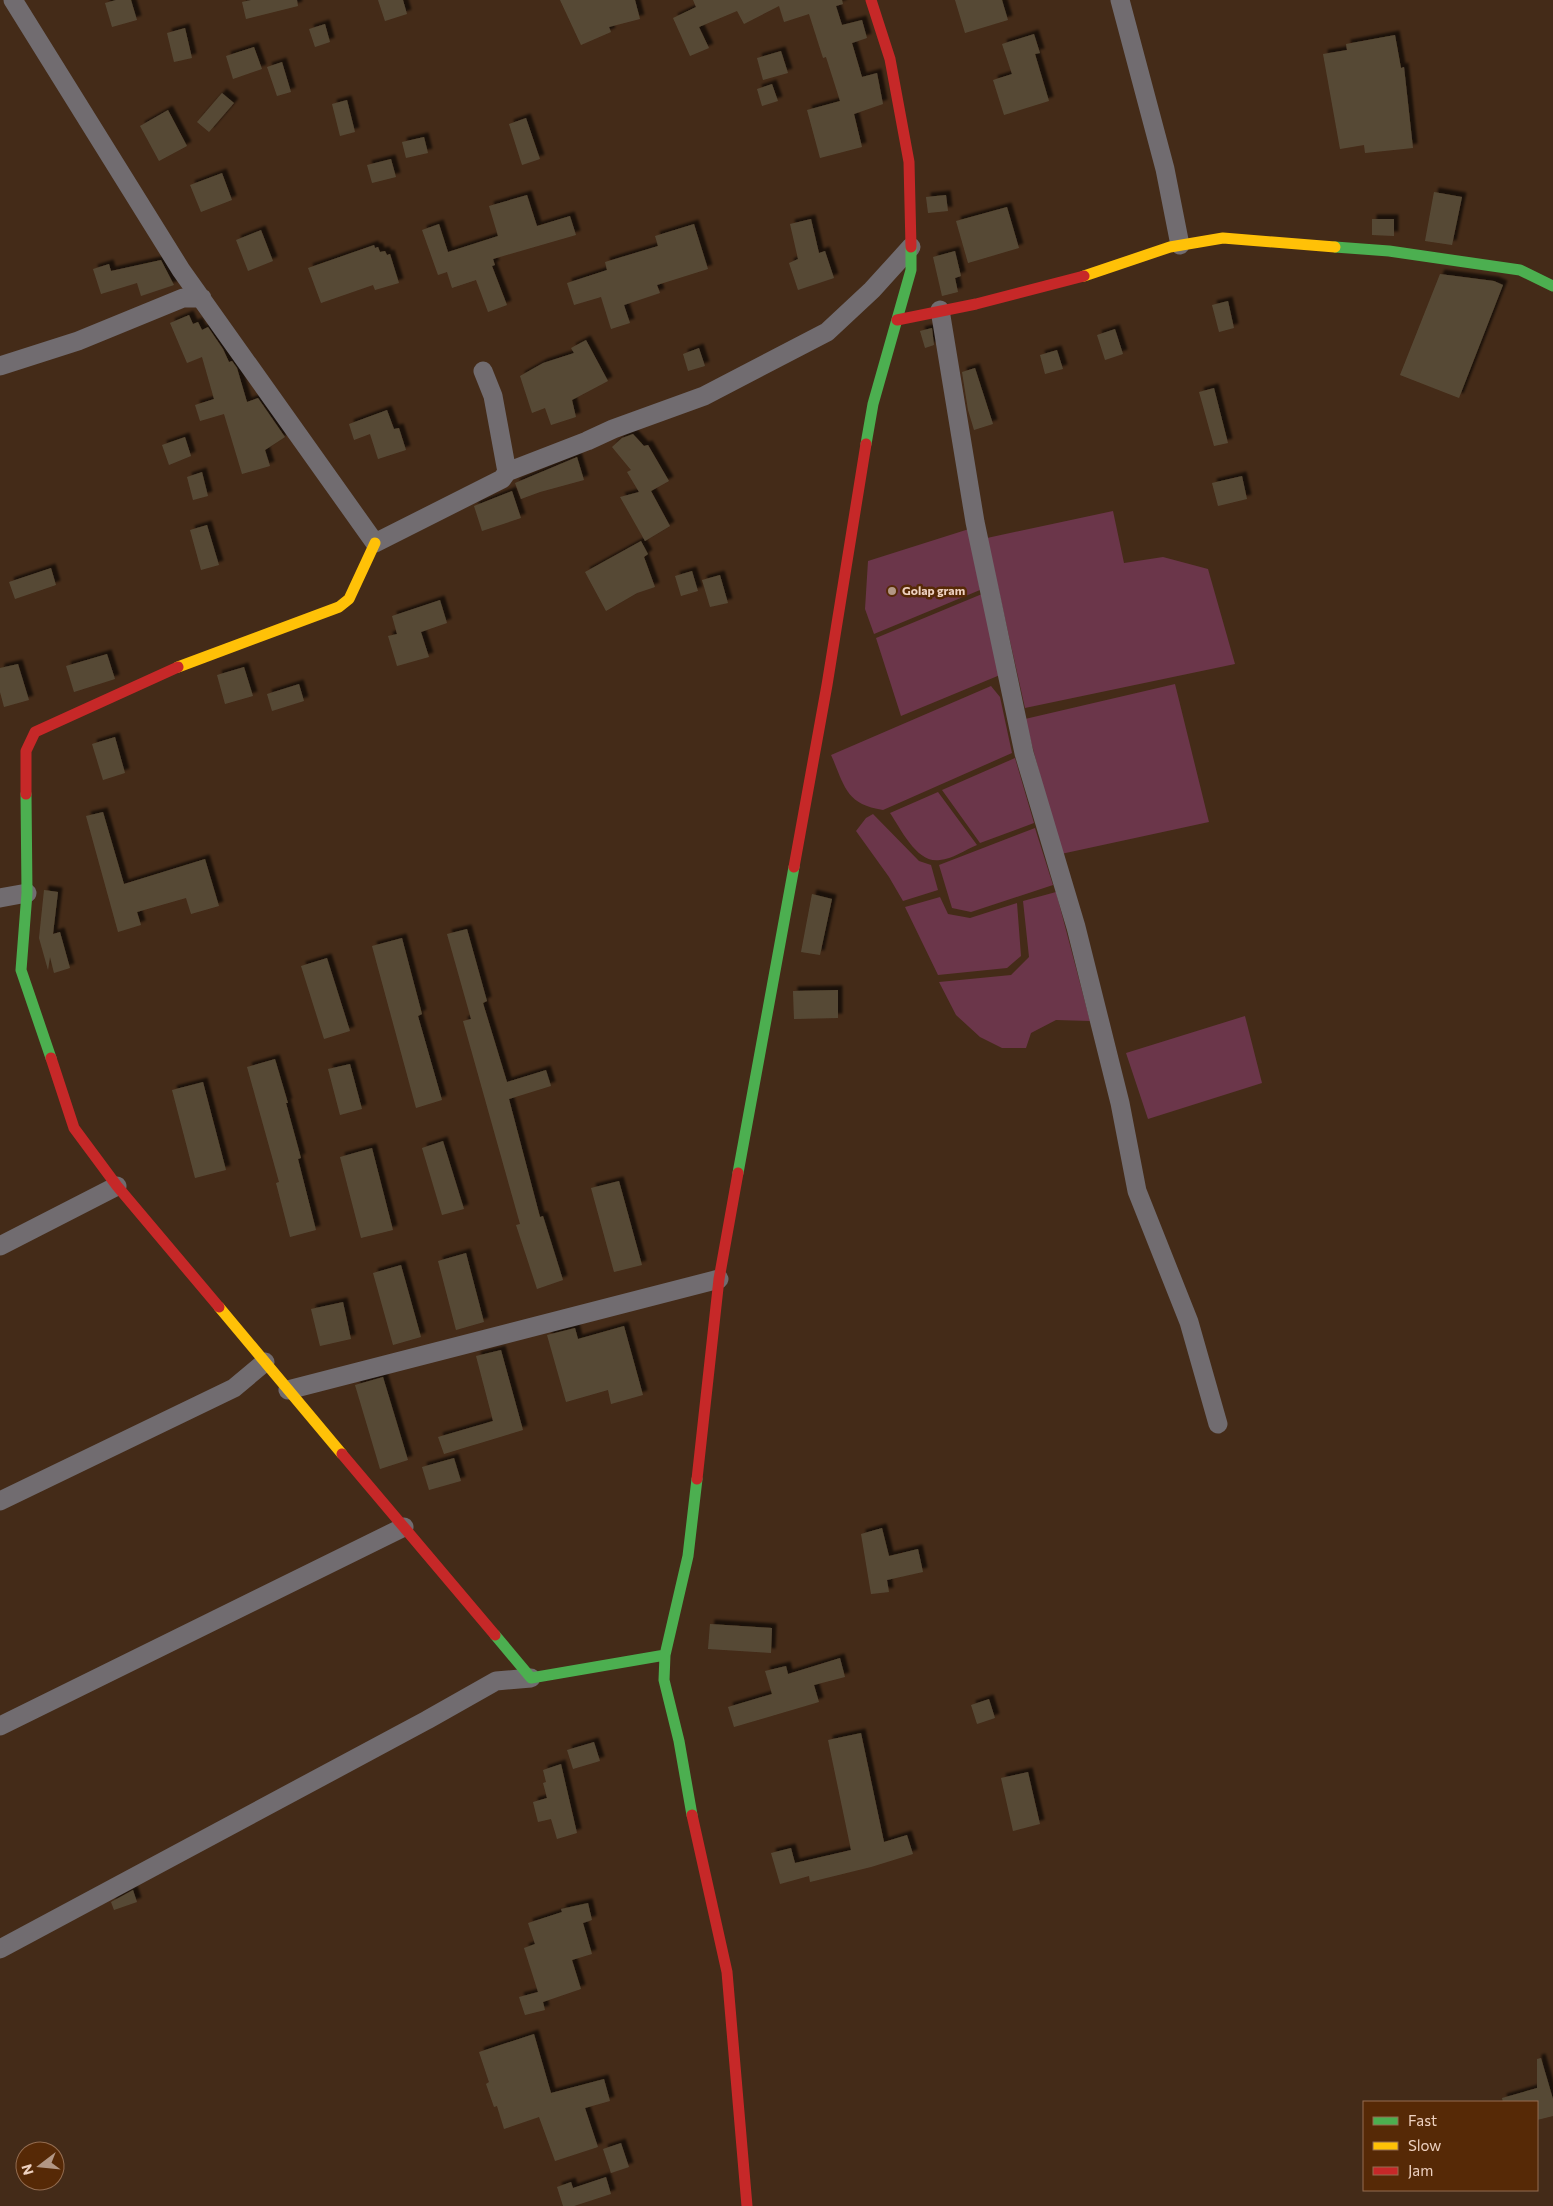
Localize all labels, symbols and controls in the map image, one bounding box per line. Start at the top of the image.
place label: Golap gram [902,583,965,597]
marker: Golap gram [886,585,898,597]
legend [1363,2101,1538,2191]
text: Fast [1408,2111,1437,2129]
text: Slow [1408,2136,1441,2154]
north arrow [15,2141,65,2191]
text: Jam [1408,2161,1433,2179]
text: N [17,2162,37,2177]

